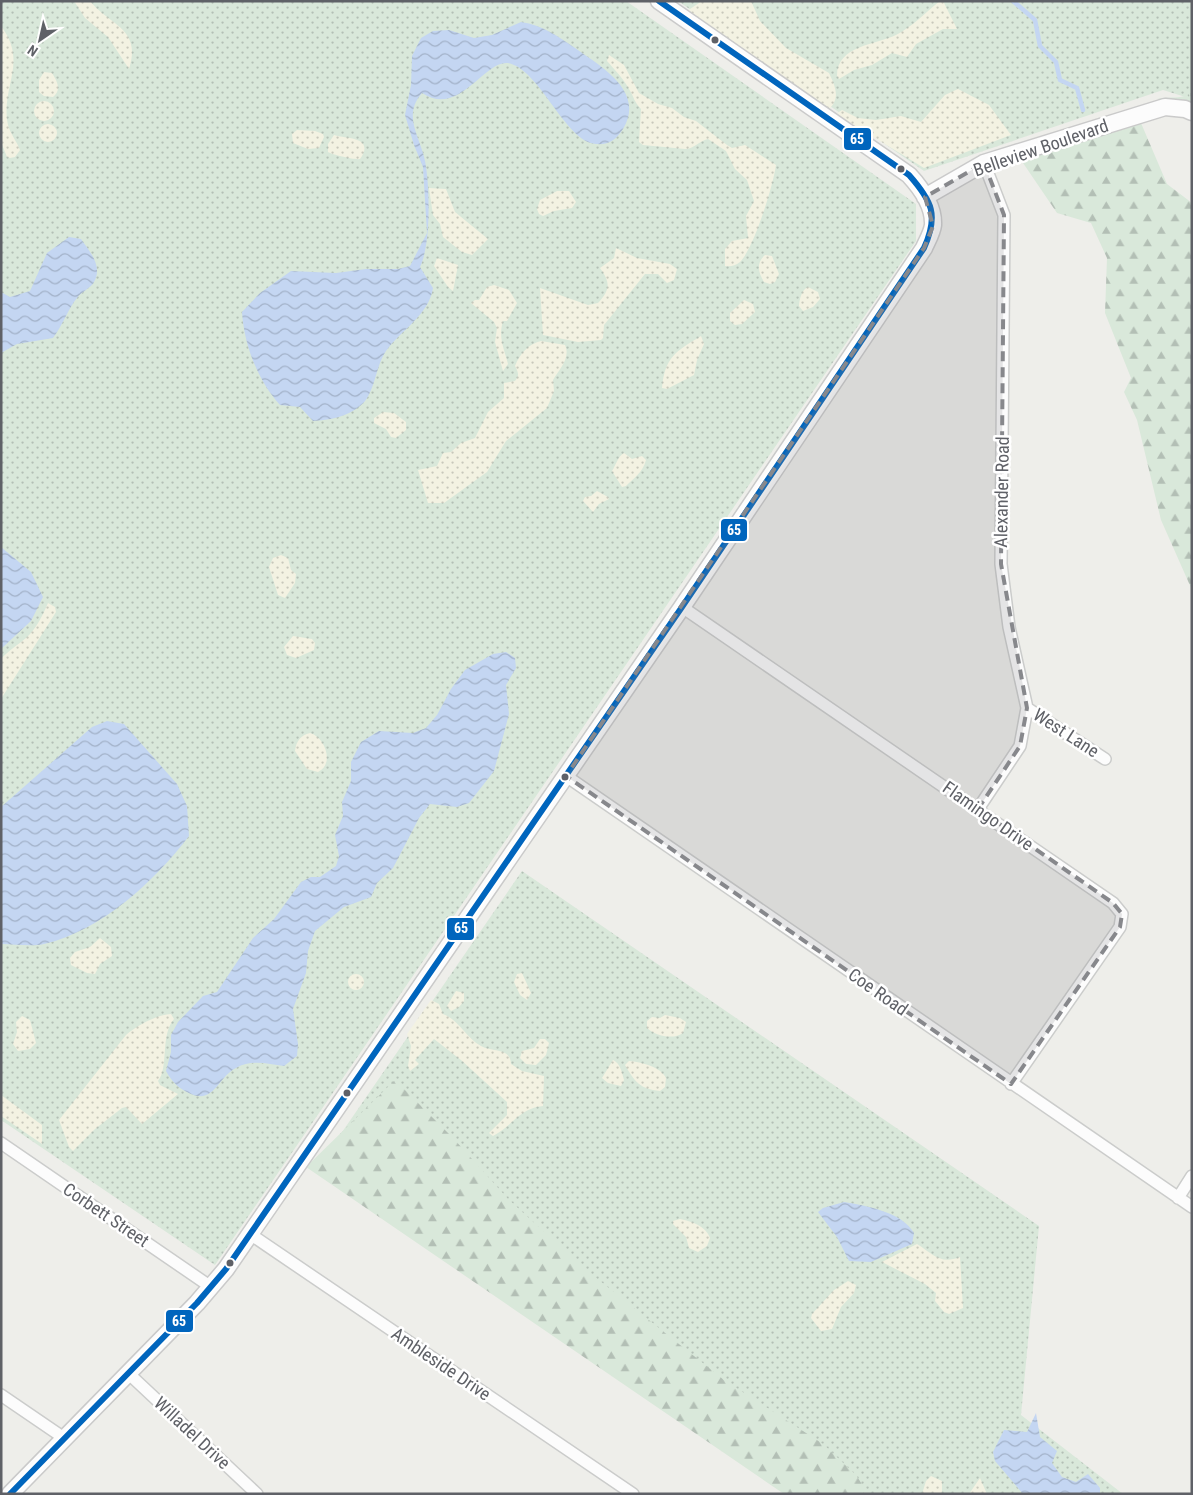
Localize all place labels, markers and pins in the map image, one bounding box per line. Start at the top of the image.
unlabelled marker [710,35,720,45]
unlabelled marker [896,164,906,174]
unlabelled marker [560,772,570,782]
unlabelled marker [342,1088,352,1098]
unlabelled marker [225,1258,235,1268]

